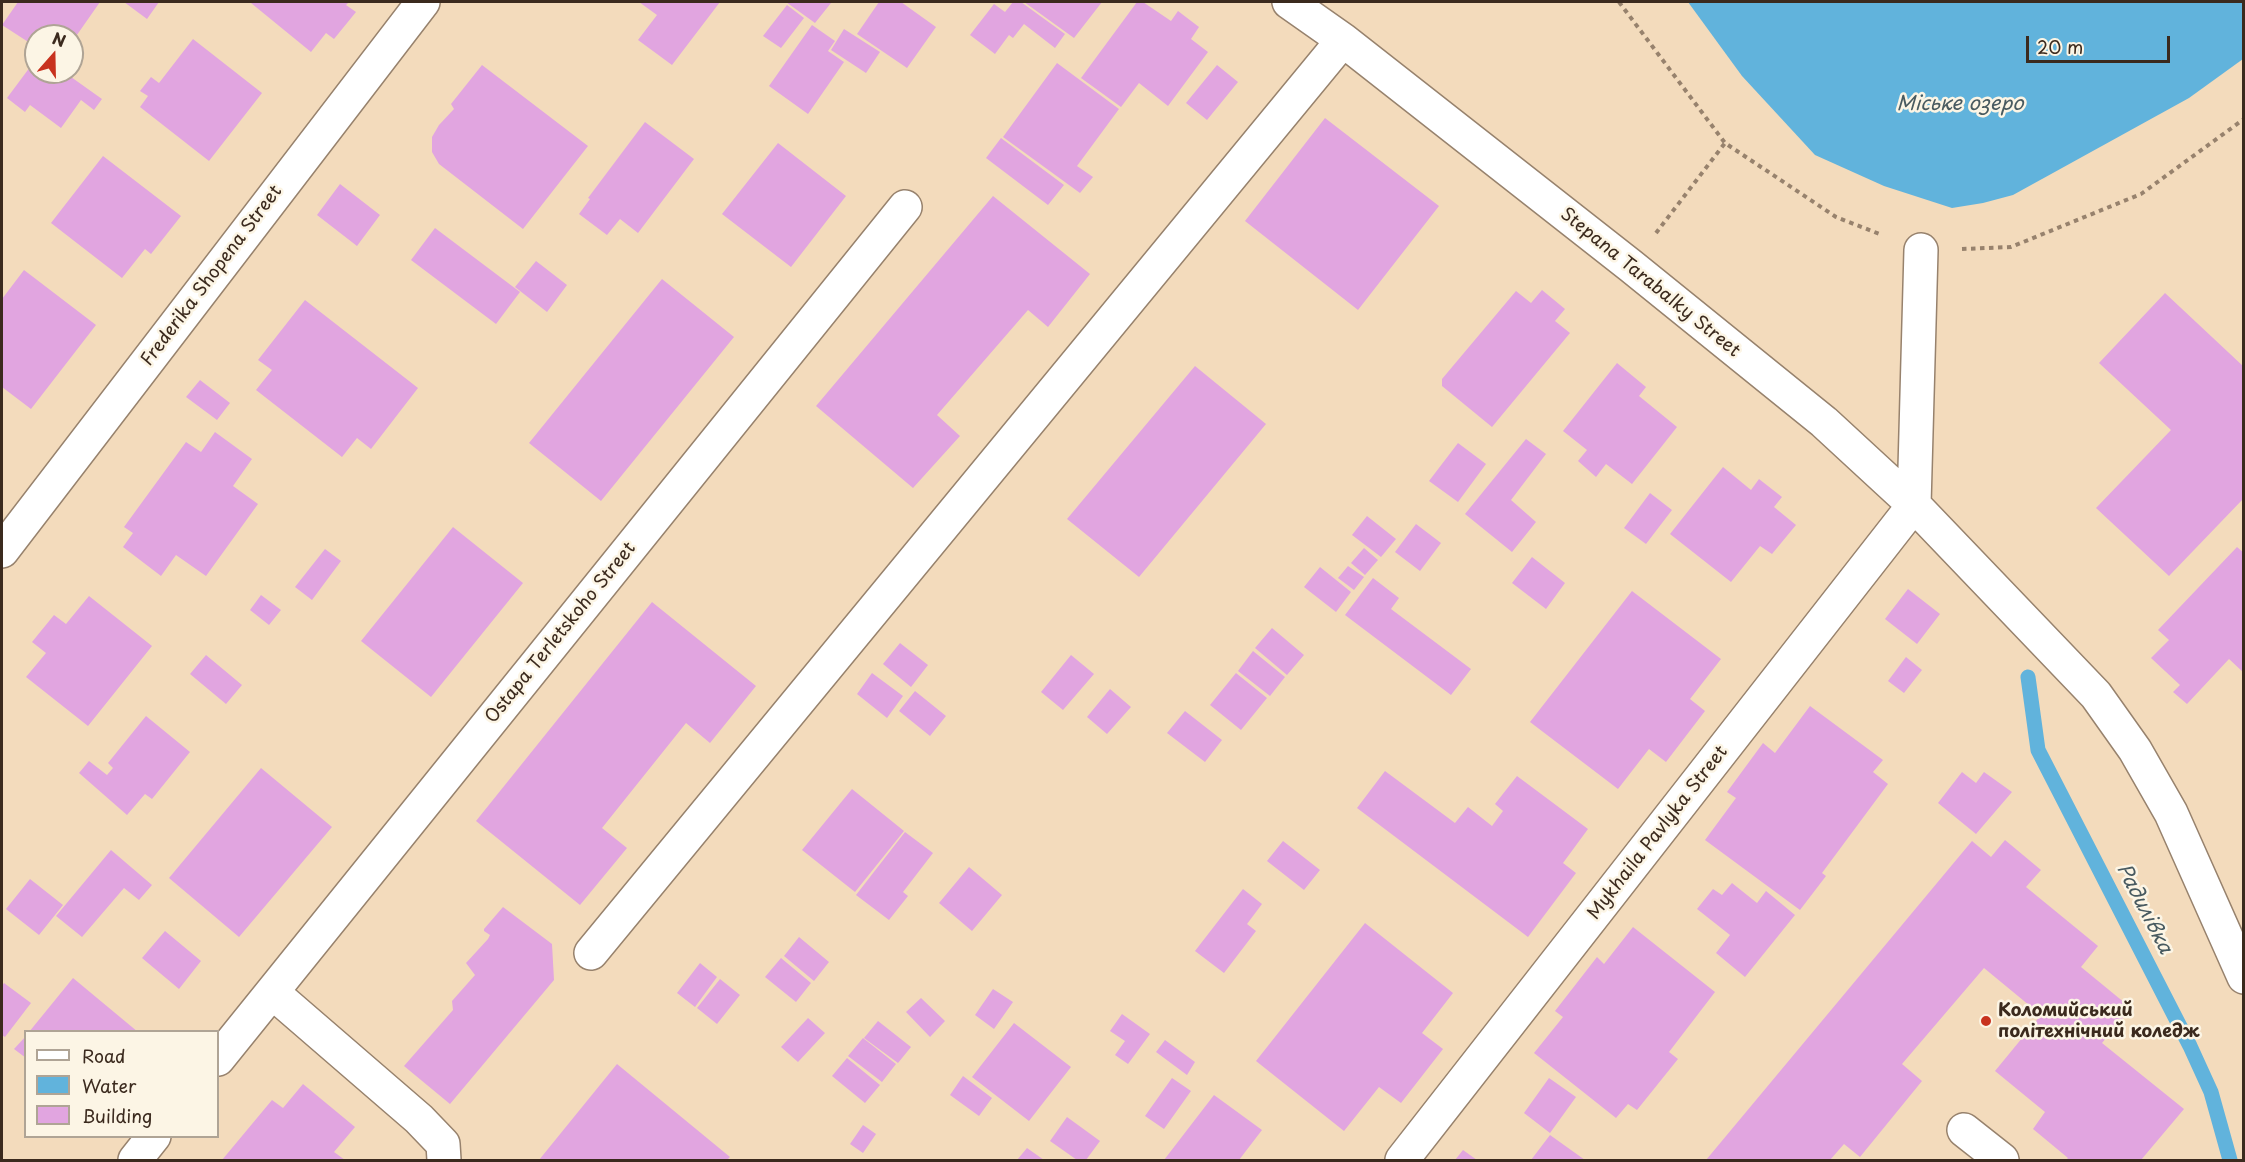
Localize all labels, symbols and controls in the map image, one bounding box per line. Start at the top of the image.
north arrow [24,24,84,84]
scale bar [2029,24,2173,62]
text: N [49,26,70,52]
text: 20 m [2037,33,2083,60]
water label: Міське озеро [1896,92,2024,116]
street label: Frederika Shopena Street [137,181,287,371]
street label: Stepana Tarabalky Street [1556,204,1744,362]
street label: Ostapa Terletskoho Street [481,538,641,728]
street label: Mykhaila Pavlyka Street [1583,742,1733,924]
water label: Радилівка [2111,860,2177,958]
place label: Коломийський політехнічний коледж [1998,1000,2199,1042]
marker: Коломийський політехнічний коледж [1979,1014,1993,1028]
legend [24,1030,219,1138]
text: Road [82,1042,126,1069]
text: Water [82,1072,136,1099]
text: Building [82,1102,152,1129]

